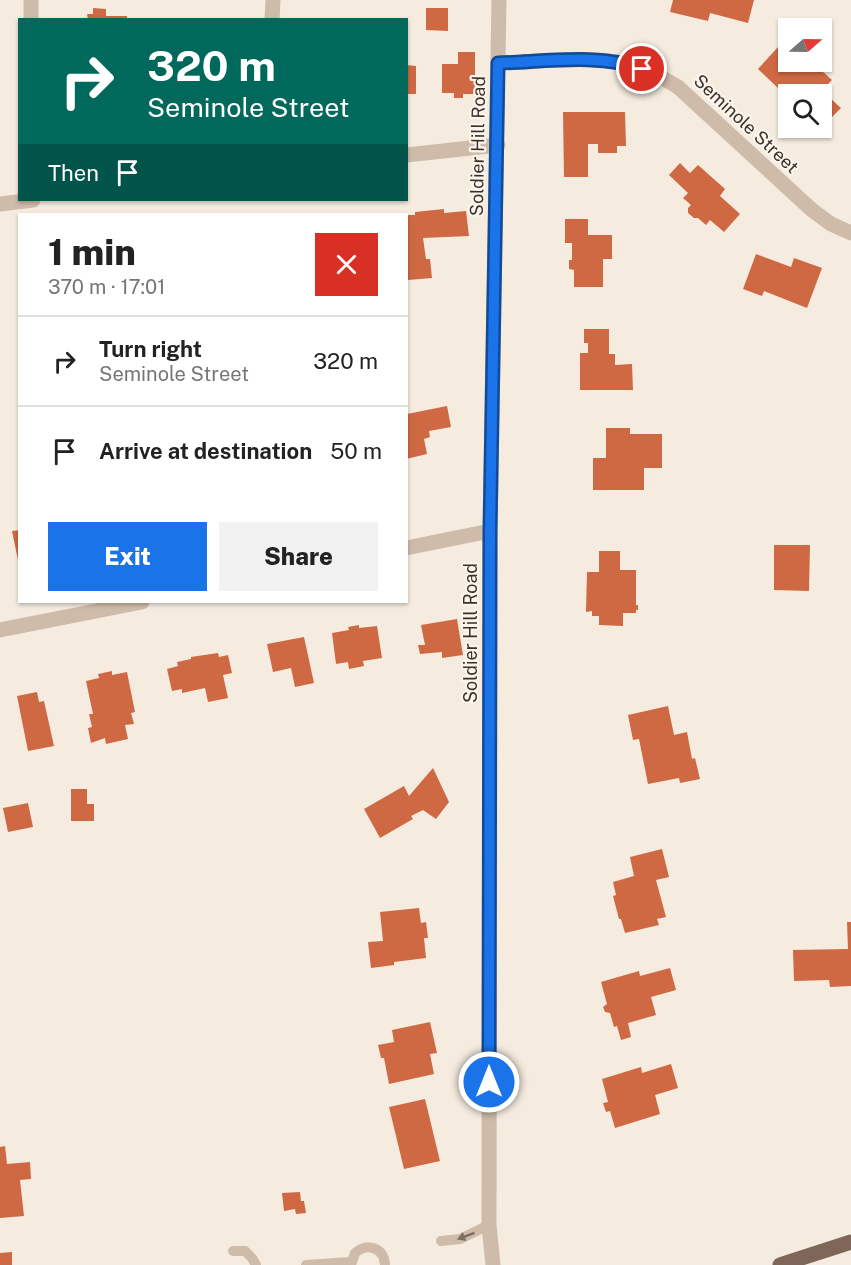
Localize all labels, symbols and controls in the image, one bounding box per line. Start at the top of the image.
north arrow [778,18,832,72]
map controls [778,18,832,138]
text: 320 m [147,41,276,90]
icon: right [48,42,126,120]
pin [616,43,667,94]
icon: arrive [625,52,658,85]
street label: Seminole Street [690,70,803,177]
street label: Soldier Hill Road [466,76,489,216]
button: search [778,84,832,138]
text: Seminole Street [147,91,350,123]
icon: arrive [111,156,144,189]
text: Then [48,160,99,186]
text: 1 min [48,231,136,273]
button: close [315,233,378,296]
text: 370 m · 17:01 [48,275,165,299]
text: Turn right [99,336,202,362]
icon: right [48,345,81,378]
text: 320 m [313,348,378,374]
text: Seminole Street [99,362,249,386]
icon: arrive [48,435,81,468]
text: Arrive at destination [99,438,312,464]
text: 50 m [330,438,382,464]
button: Exit [48,522,207,591]
button: Share [219,522,378,591]
street label: Soldier Hill Road [460,563,481,703]
position arrow [457,1050,521,1114]
one-way arrow [457,1232,475,1242]

